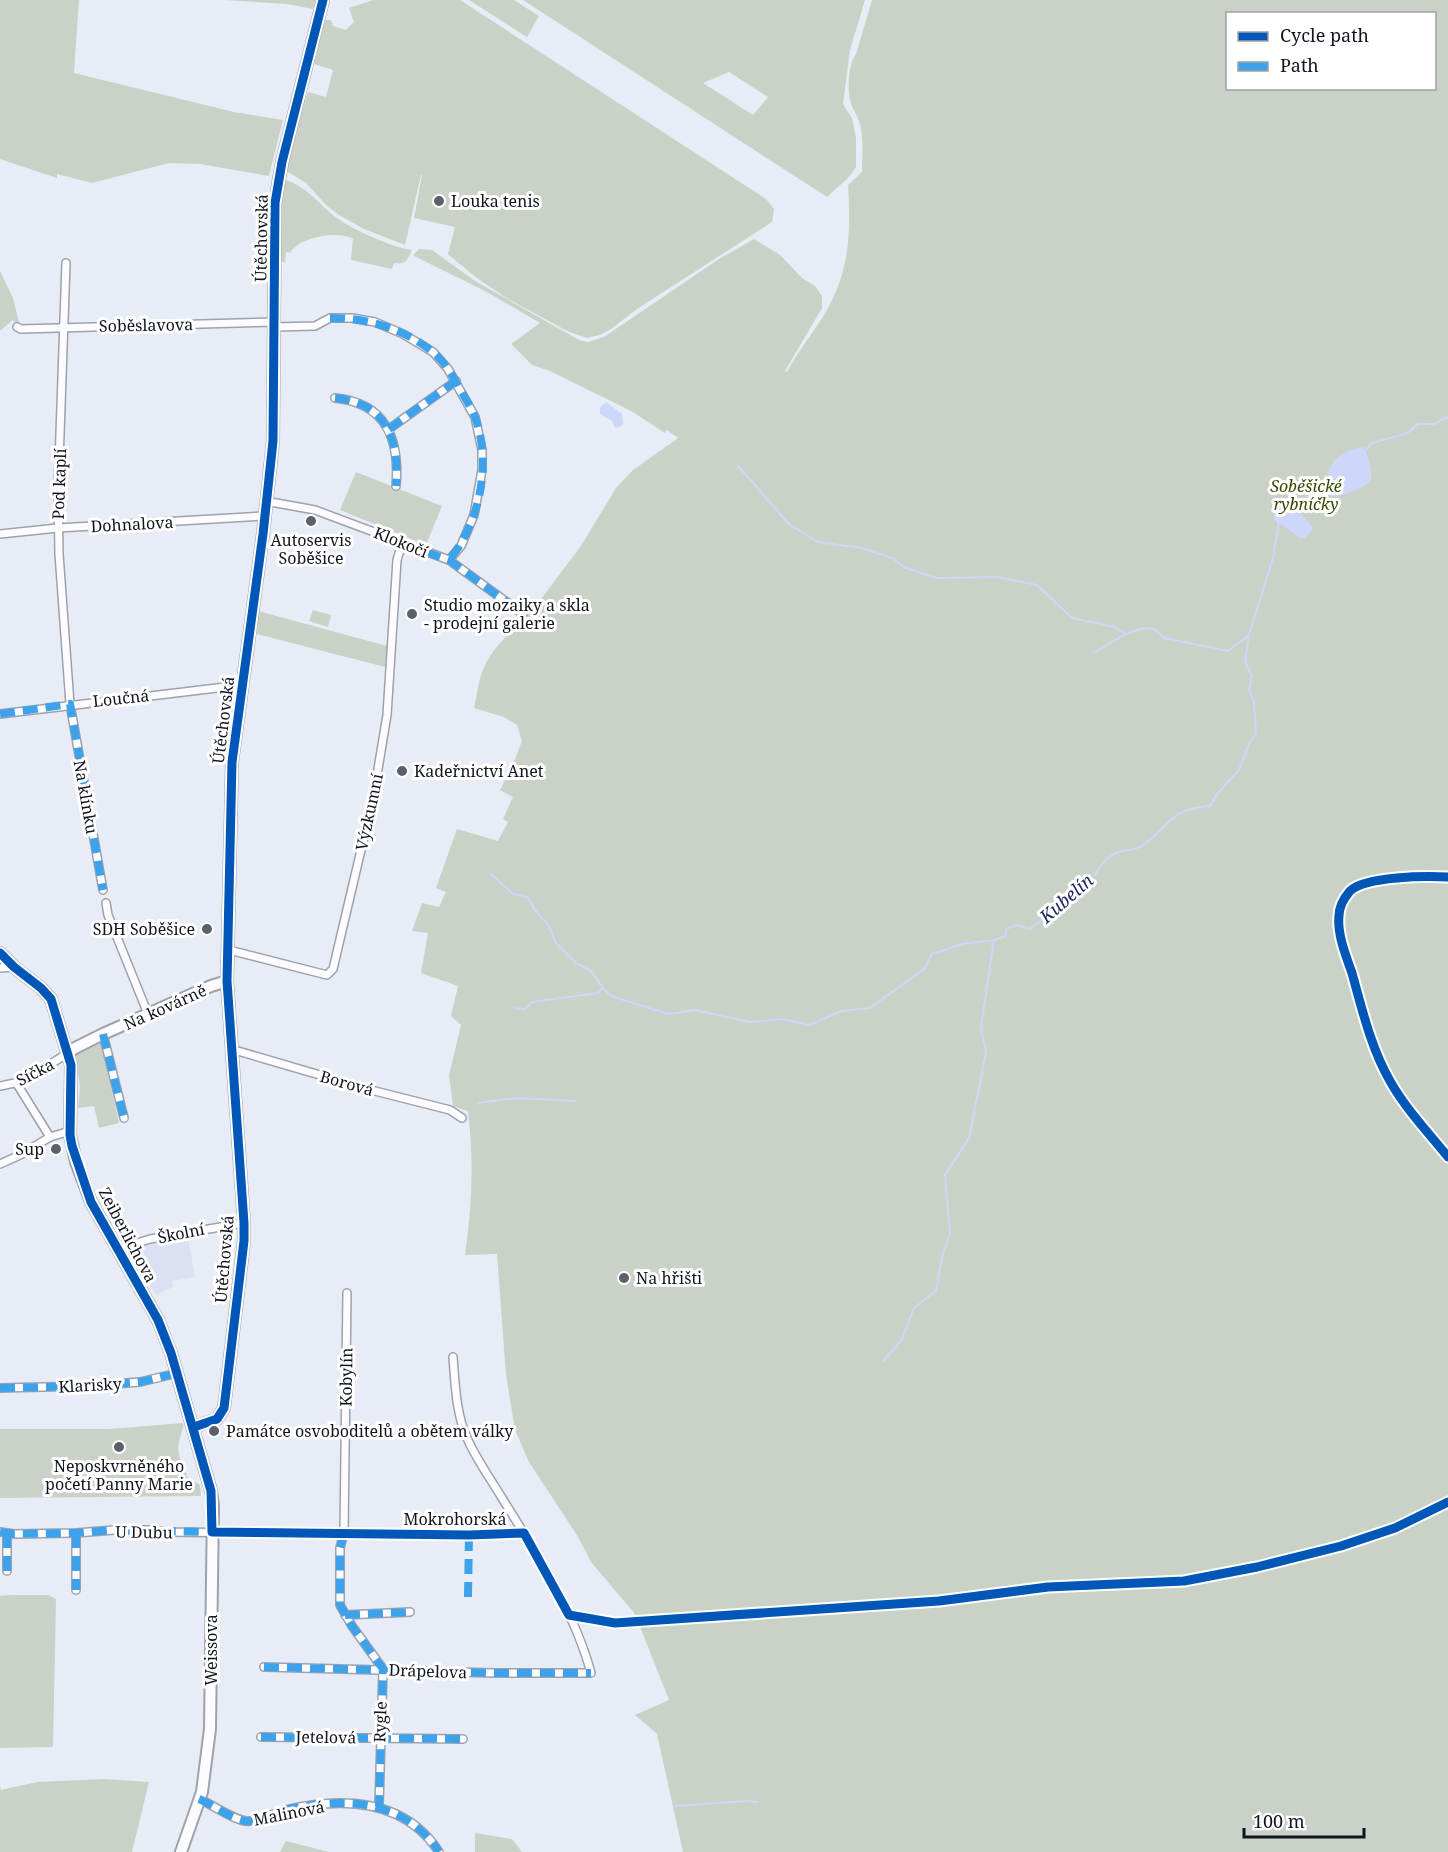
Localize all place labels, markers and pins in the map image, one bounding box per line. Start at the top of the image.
place label: Louka tenis [451,190,540,212]
marker: Louka tenis [432,194,446,208]
marker: Autoservis Soběšice [304,514,318,528]
place label: Autoservis Soběšice [271,529,351,569]
place label: Studio mozaiky a skla - prodejní galerie [424,594,590,634]
marker: Studio mozaiky a skla - prodejní galerie [405,607,419,621]
place label: Kadeřnictví Anet [414,760,544,782]
marker: Kadeřnictví Anet [395,764,409,778]
place label: SDH Soběšice [93,918,195,940]
marker: SDH Soběšice [200,922,214,936]
place label: Sup [15,1138,44,1160]
marker: Sup [49,1142,63,1156]
place label: Na hřišti [636,1267,702,1289]
marker: Na hřišti [617,1271,631,1285]
place label: Památce osvoboditelů a obětem války [226,1420,514,1442]
marker: Památce osvoboditelů a obětem války [207,1424,221,1438]
marker: Neposkvrněného početí Panny Marie [112,1440,126,1454]
place label: Neposkvrněného početí Panny Marie [45,1455,193,1495]

